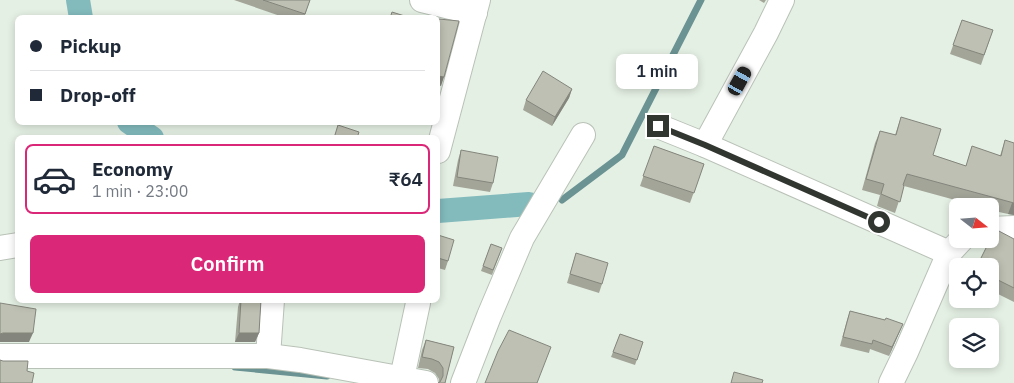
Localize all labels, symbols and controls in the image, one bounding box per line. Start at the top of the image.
text: Pickup [60,34,121,58]
callout: 1 min [617,54,699,88]
text: 1 min [636,61,678,81]
car [726,64,753,98]
text: Drop-off [60,83,136,107]
route end [647,115,669,137]
icon: car [32,157,77,202]
text: Economy [92,157,173,181]
text: ₹64 [388,167,423,191]
text: 1 min · 23:00 [92,181,188,201]
north arrow [949,198,999,248]
map controls [949,198,999,368]
route start [868,211,890,233]
button: Confirm [30,235,425,293]
button: locate [949,258,999,308]
button: layers [949,318,999,368]

